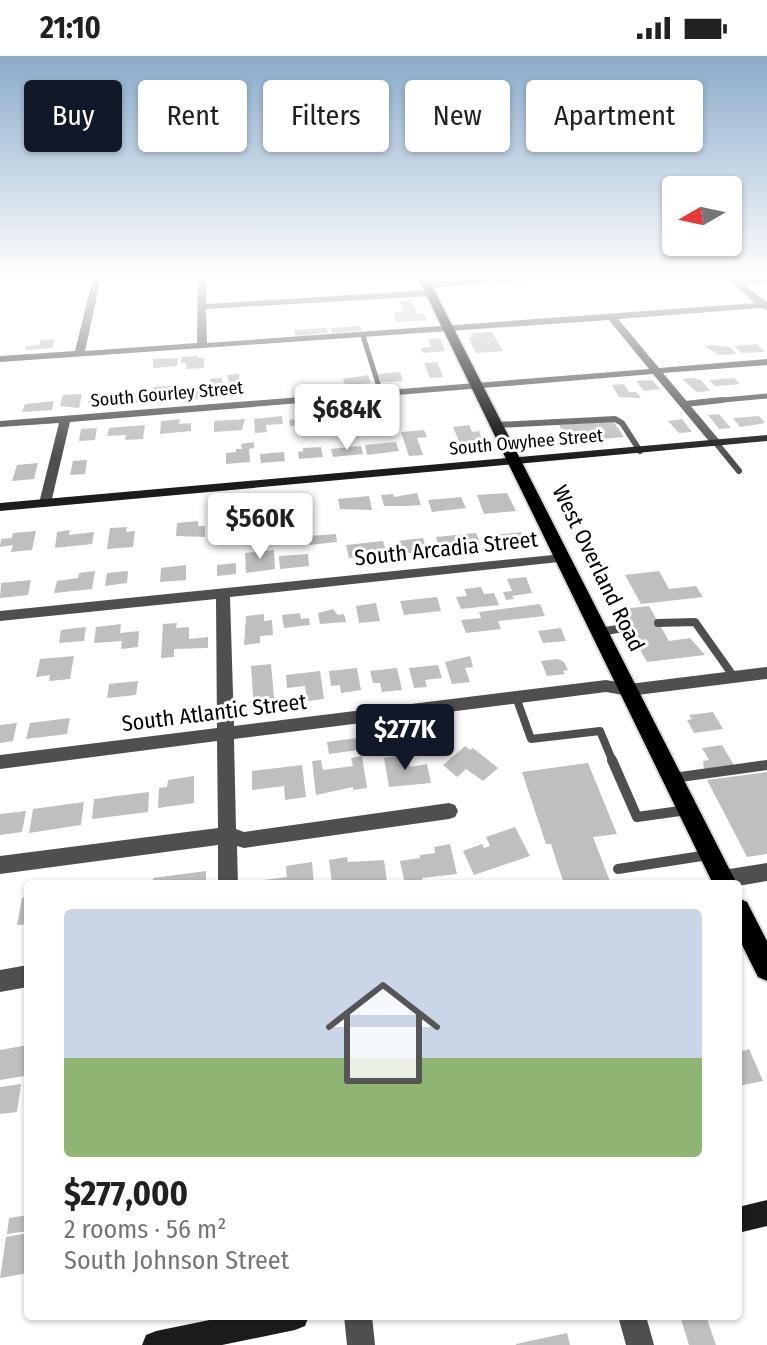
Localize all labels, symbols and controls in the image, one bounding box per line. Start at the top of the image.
text: 21:10 [40,10,101,46]
chip: Buy [24,80,122,152]
chip: Rent [138,80,247,152]
chip: Filters [263,80,389,152]
chip: New [405,80,510,152]
chip: Apartment [526,80,703,152]
north arrow [662,176,742,256]
map controls [662,176,742,256]
street label: South Gourley Street [90,376,244,412]
pin: $684K [291,384,403,452]
text: $684K [313,394,381,425]
street label: South Owyhee Street [448,424,604,460]
street label: West Overland Road [547,481,650,656]
pin: $560K [204,493,316,561]
text: $560K [226,503,294,534]
street label: South Arcadia Street [353,525,540,572]
street label: South Atlantic Street [120,688,309,737]
pin: $277K [349,704,461,772]
text: $277K [374,714,436,745]
icon: home [311,961,455,1105]
text: $277,000 [64,1173,188,1214]
text: 2 rooms · 56 m² [64,1214,226,1245]
text: South Johnson Street [64,1245,289,1276]

